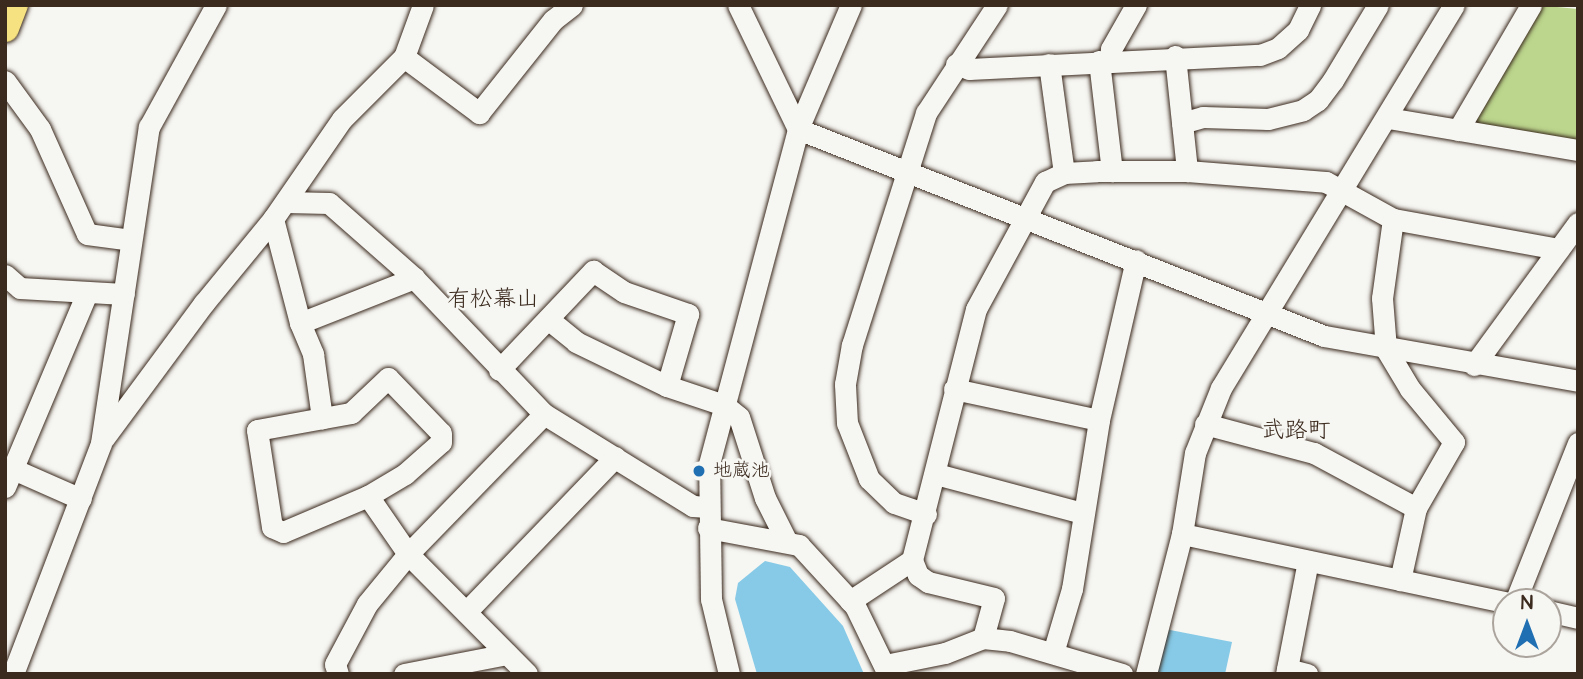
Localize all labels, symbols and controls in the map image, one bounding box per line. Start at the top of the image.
district label: 有松幕山 [447,285,539,313]
district label: 武路町 [1262,416,1330,444]
place label: 地蔵池 [713,460,770,482]
marker: 地蔵池 [691,463,707,479]
north arrow [1492,588,1562,658]
text: N [1521,590,1533,617]

